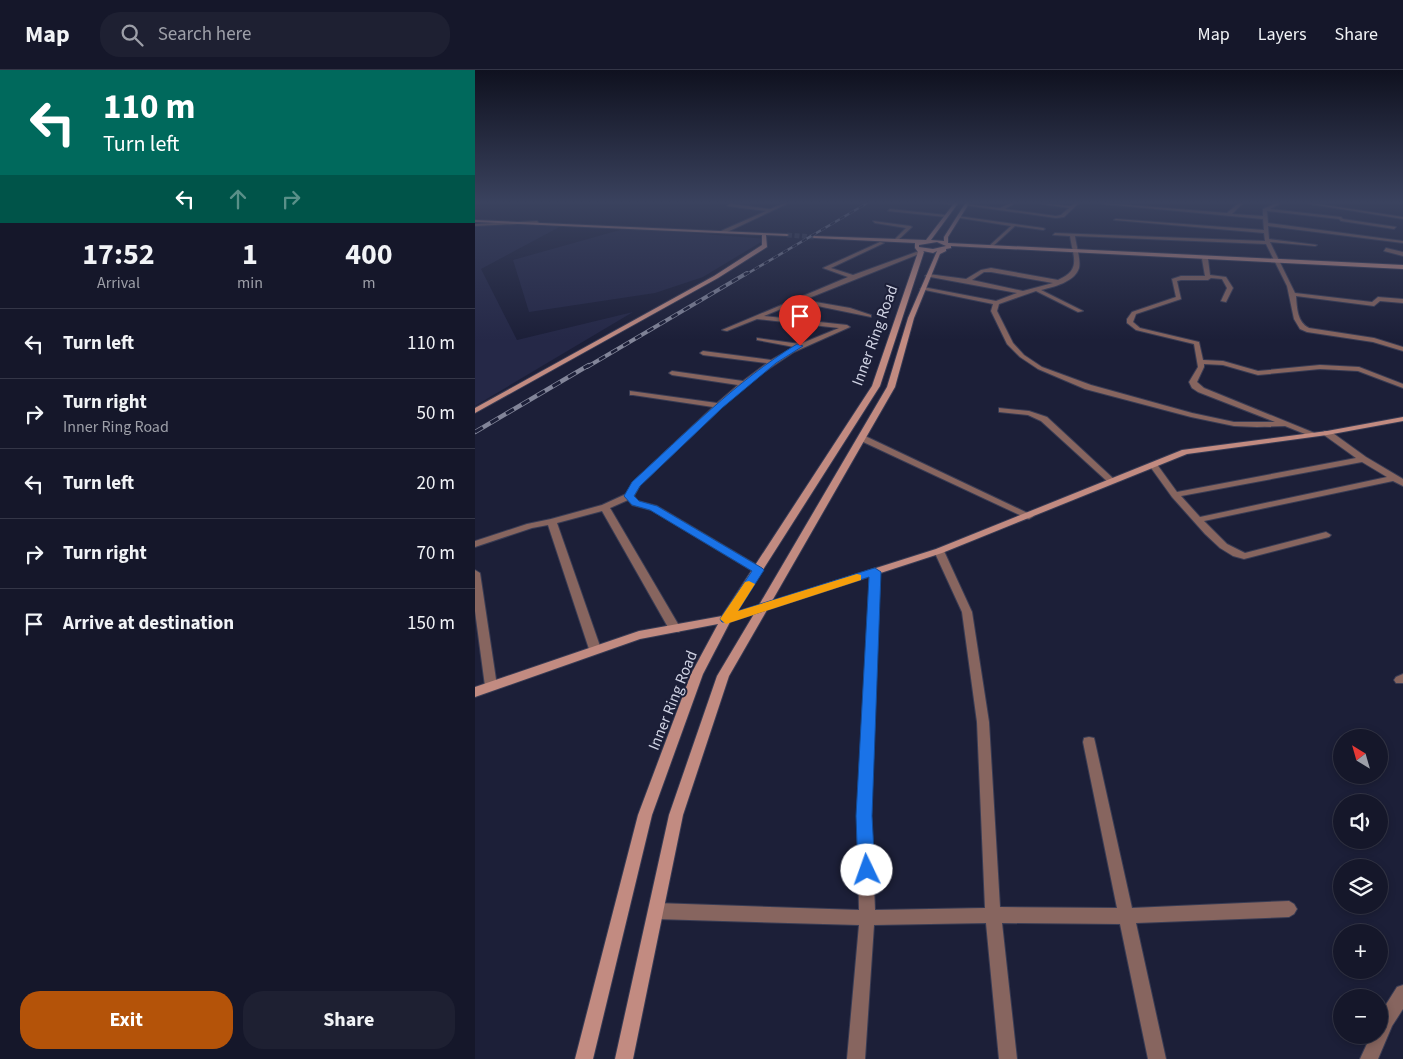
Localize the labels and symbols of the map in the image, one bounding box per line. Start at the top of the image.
street label: Inner Ring Road [847,282,903,389]
pin [779,295,821,346]
street label: Inner Ring Road [643,647,703,754]
north arrow [1333,729,1387,784]
position arrow [840,843,892,895]

